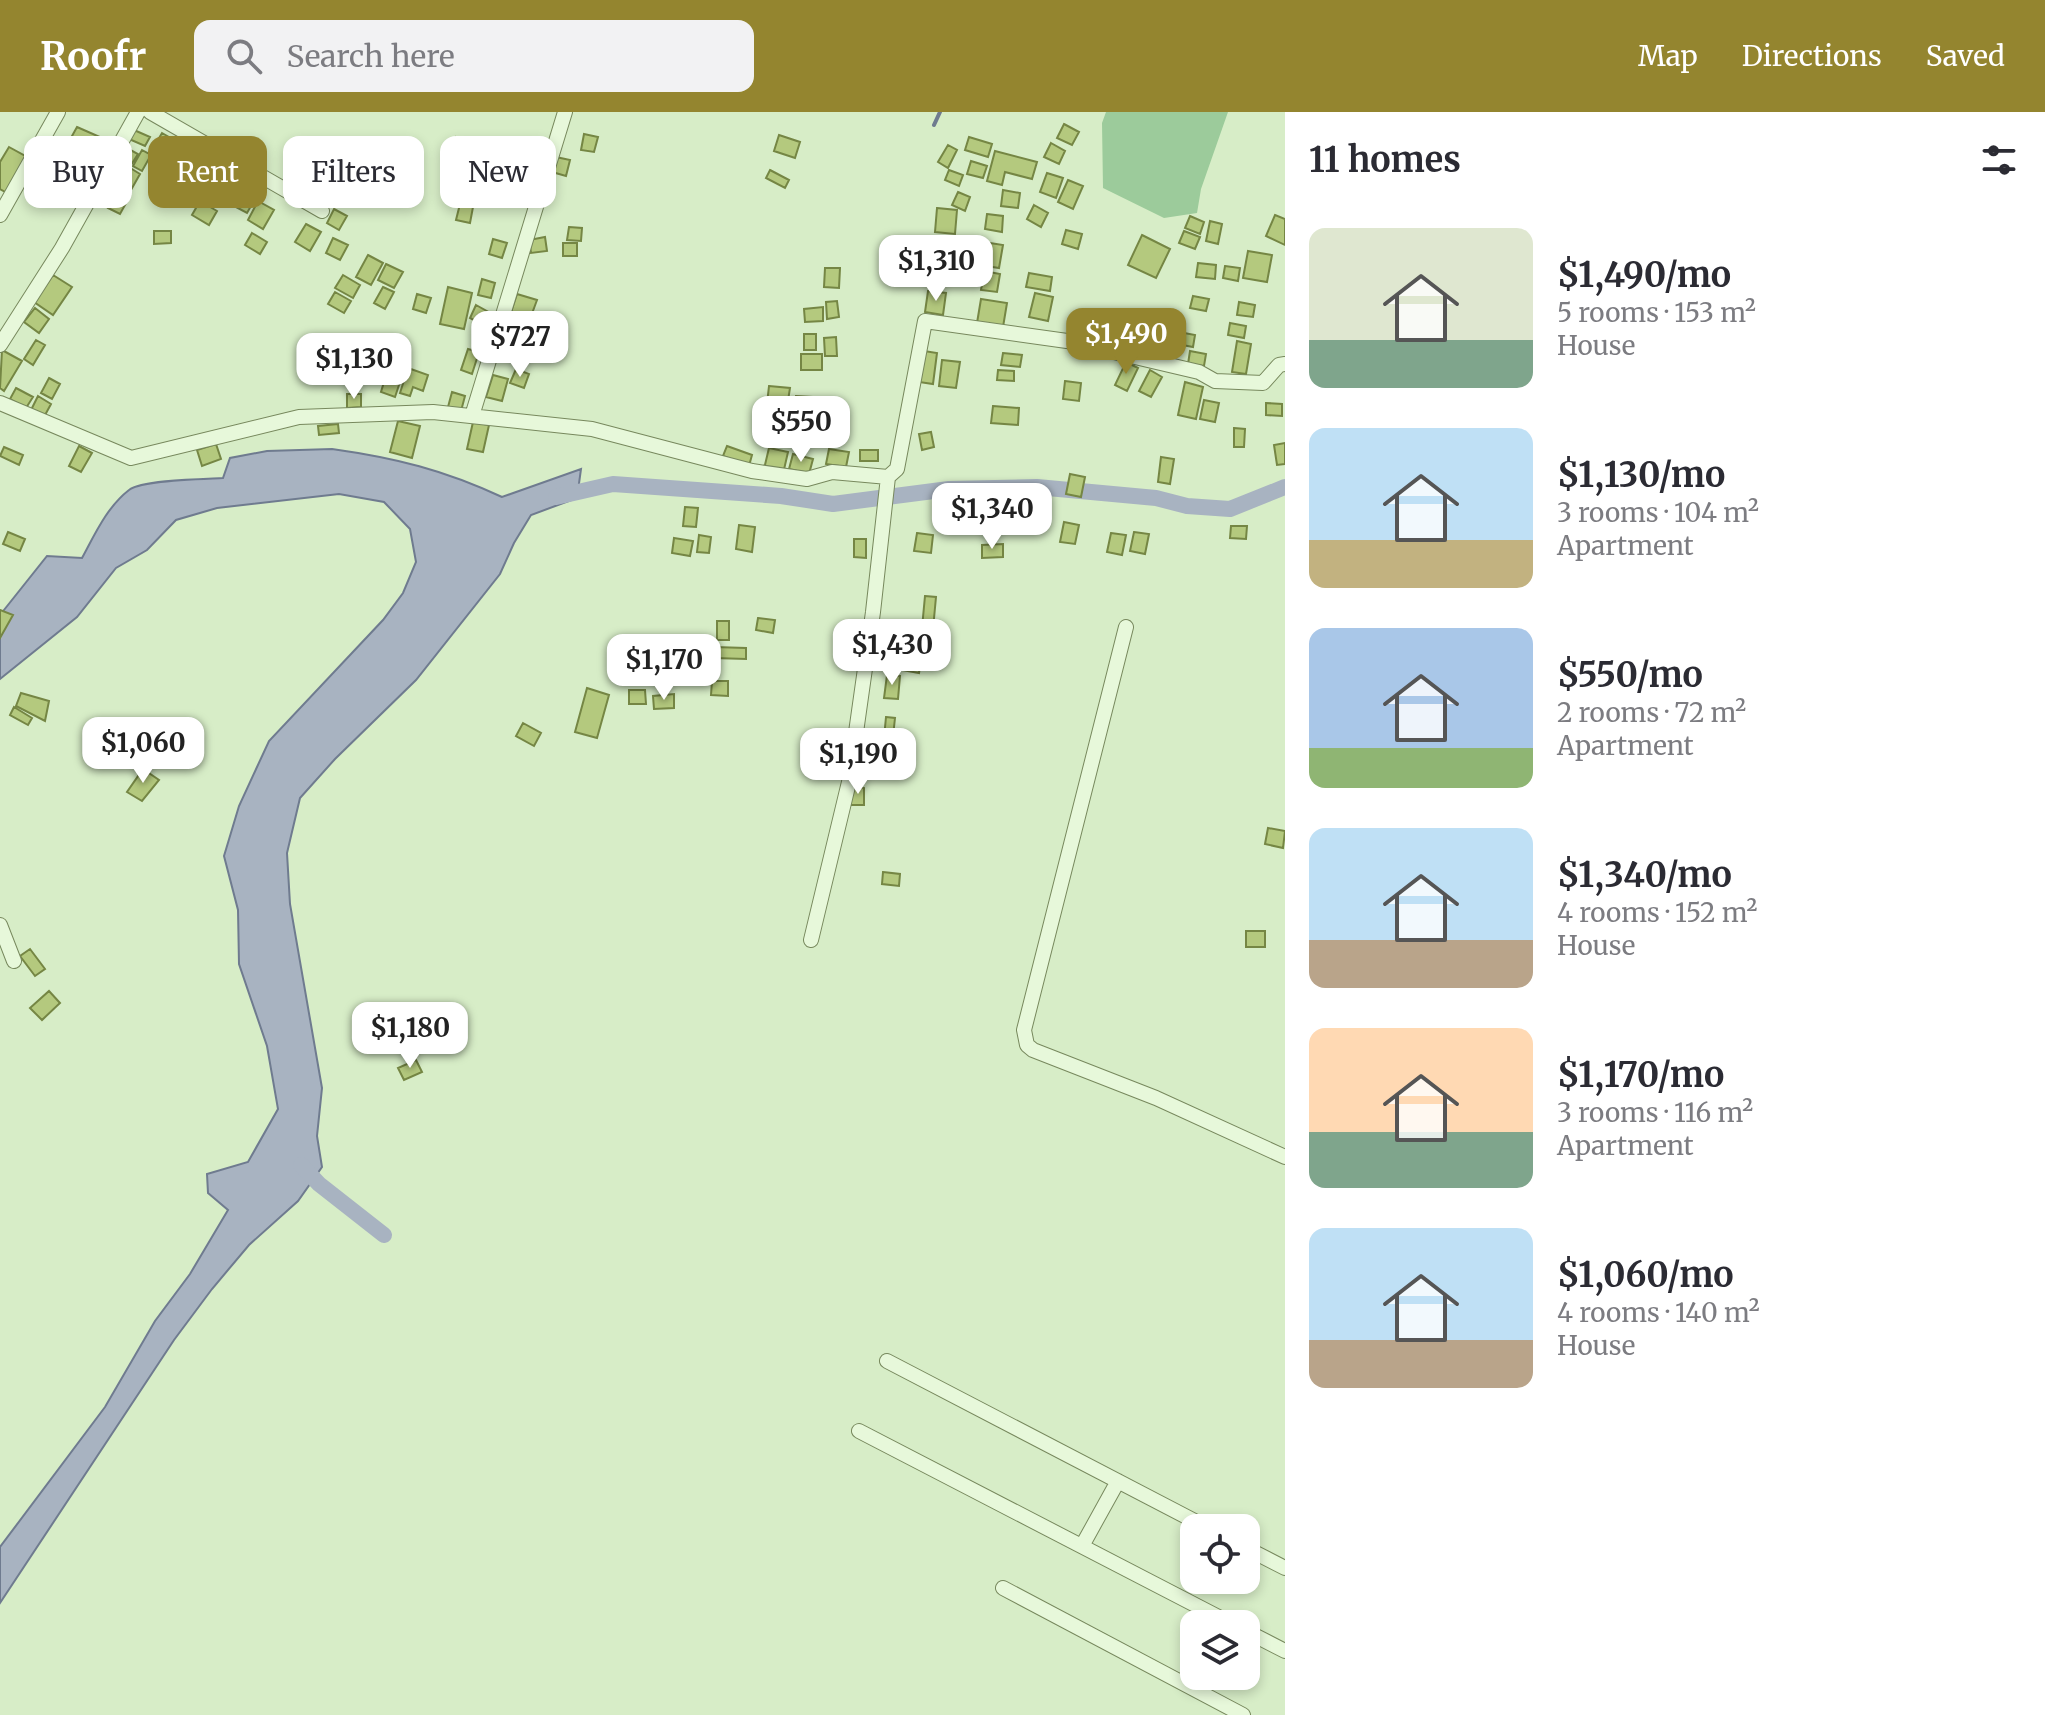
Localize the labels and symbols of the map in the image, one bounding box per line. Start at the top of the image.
pin: $1,310 [871,235,1001,303]
pin: $1,490 [1061,308,1191,376]
pin: $727 [473,311,567,379]
pin: $1,130 [289,333,419,401]
pin: $550 [754,396,848,464]
pin: $1,340 [927,483,1057,551]
pin: $1,430 [827,619,957,687]
pin: $1,170 [599,634,729,702]
pin: $1,060 [78,717,208,785]
pin: $1,190 [793,728,923,796]
pin: $1,180 [345,1002,475,1070]

